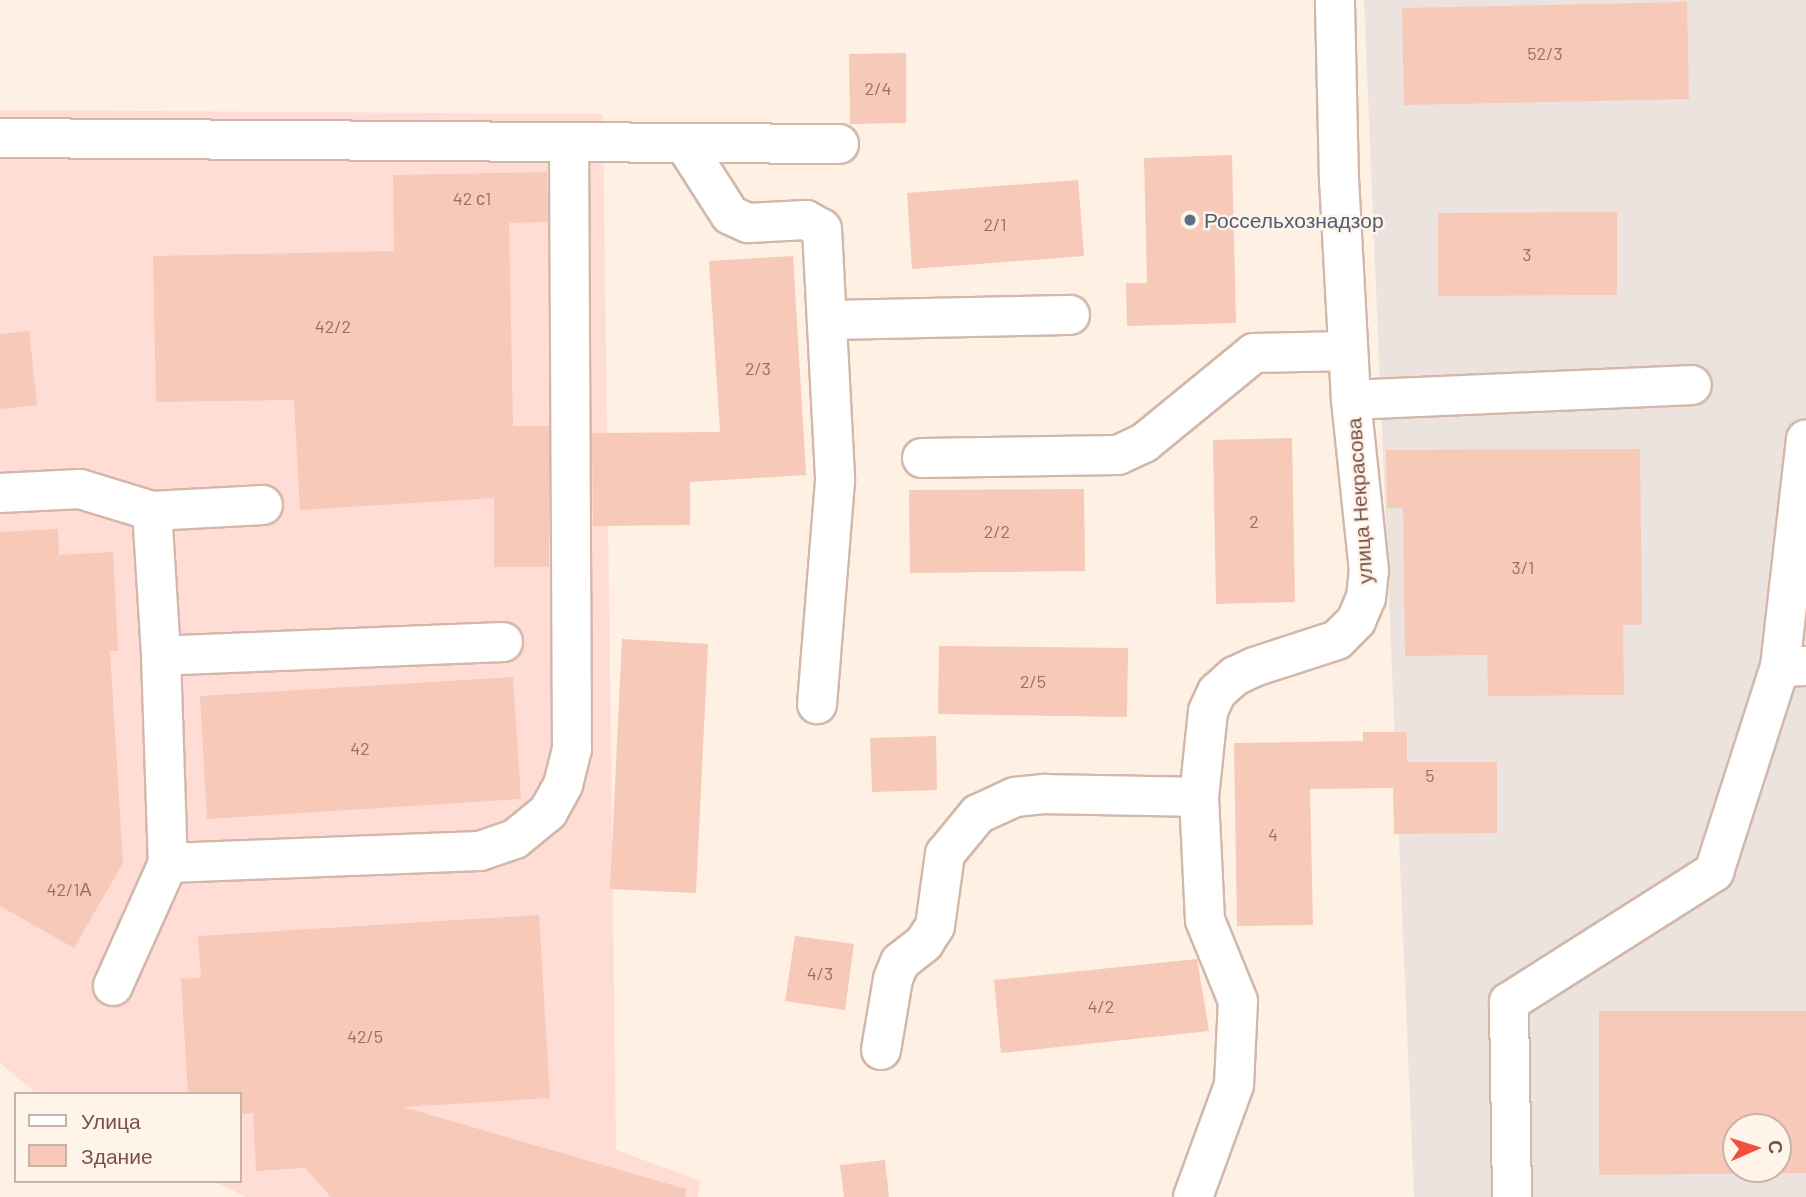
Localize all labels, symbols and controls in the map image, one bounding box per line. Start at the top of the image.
house number: 52/3 [1527,42,1563,64]
house number: 2/4 [865,77,891,99]
house number: 42 с1 [453,187,491,209]
place label: Россельхознадзор [1204,207,1384,233]
marker: Россельхознадзор [1182,212,1198,228]
house number: 2/1 [983,213,1007,235]
house number: 3 [1522,243,1532,265]
house number: 42/2 [315,315,351,337]
house number: 2/3 [745,357,771,379]
street label: улица Некрасова [1341,417,1377,585]
house number: 2 [1249,510,1259,532]
house number: 2/2 [984,520,1010,542]
house number: 3/1 [1512,556,1534,578]
house number: 2/5 [1020,670,1046,692]
house number: 42 [350,737,370,759]
house number: 5 [1425,764,1435,786]
house number: 4 [1268,823,1278,845]
house number: 42/1А [46,878,92,900]
house number: 4/3 [807,962,833,984]
house number: 4/2 [1088,995,1114,1017]
house number: 42/5 [347,1025,383,1047]
legend [14,1092,242,1183]
text: Улица [81,1108,141,1133]
north arrow [1722,1113,1792,1183]
text: С [1765,1140,1788,1154]
text: Здание [81,1143,153,1168]

